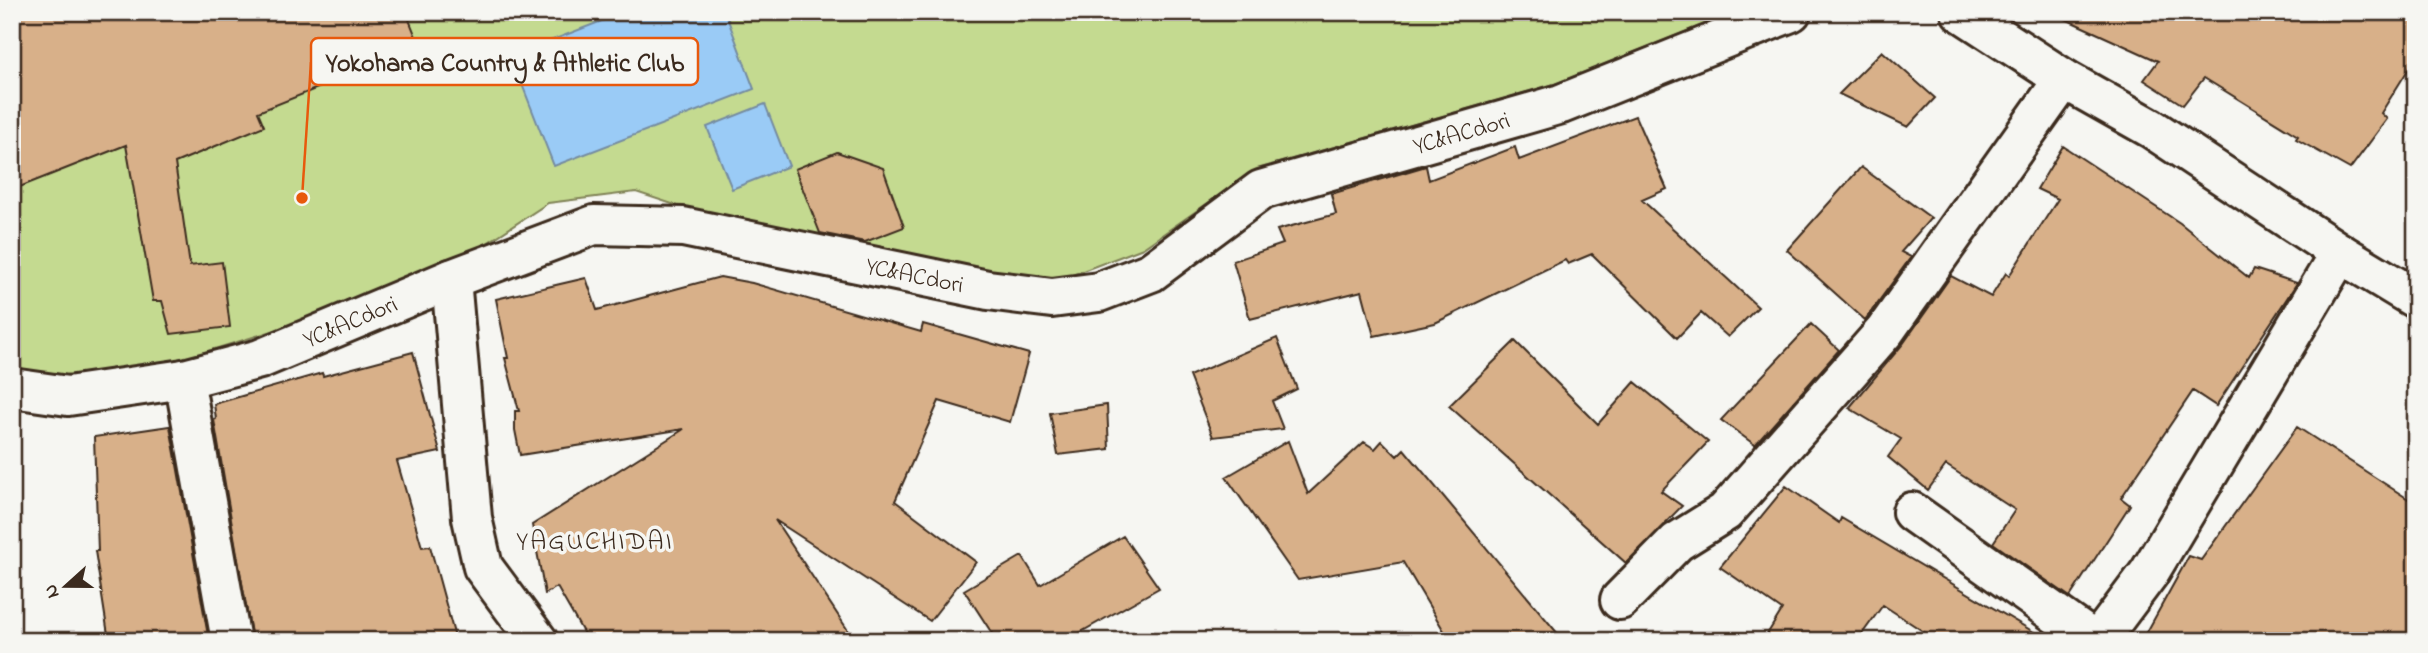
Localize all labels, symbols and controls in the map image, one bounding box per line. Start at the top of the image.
callout: Yokohama Country & Athletic Club [311,38,698,85]
text: Yokohama Country & Athletic Club [325,46,684,84]
street label: YC&ACdori [1410,104,1515,165]
street label: YC&ACdori [862,250,966,304]
street label: YC&ACdori [298,288,404,359]
district label: YAGUCHIDAI [516,524,674,562]
north arrow [32,552,102,622]
text: N [37,580,67,602]

